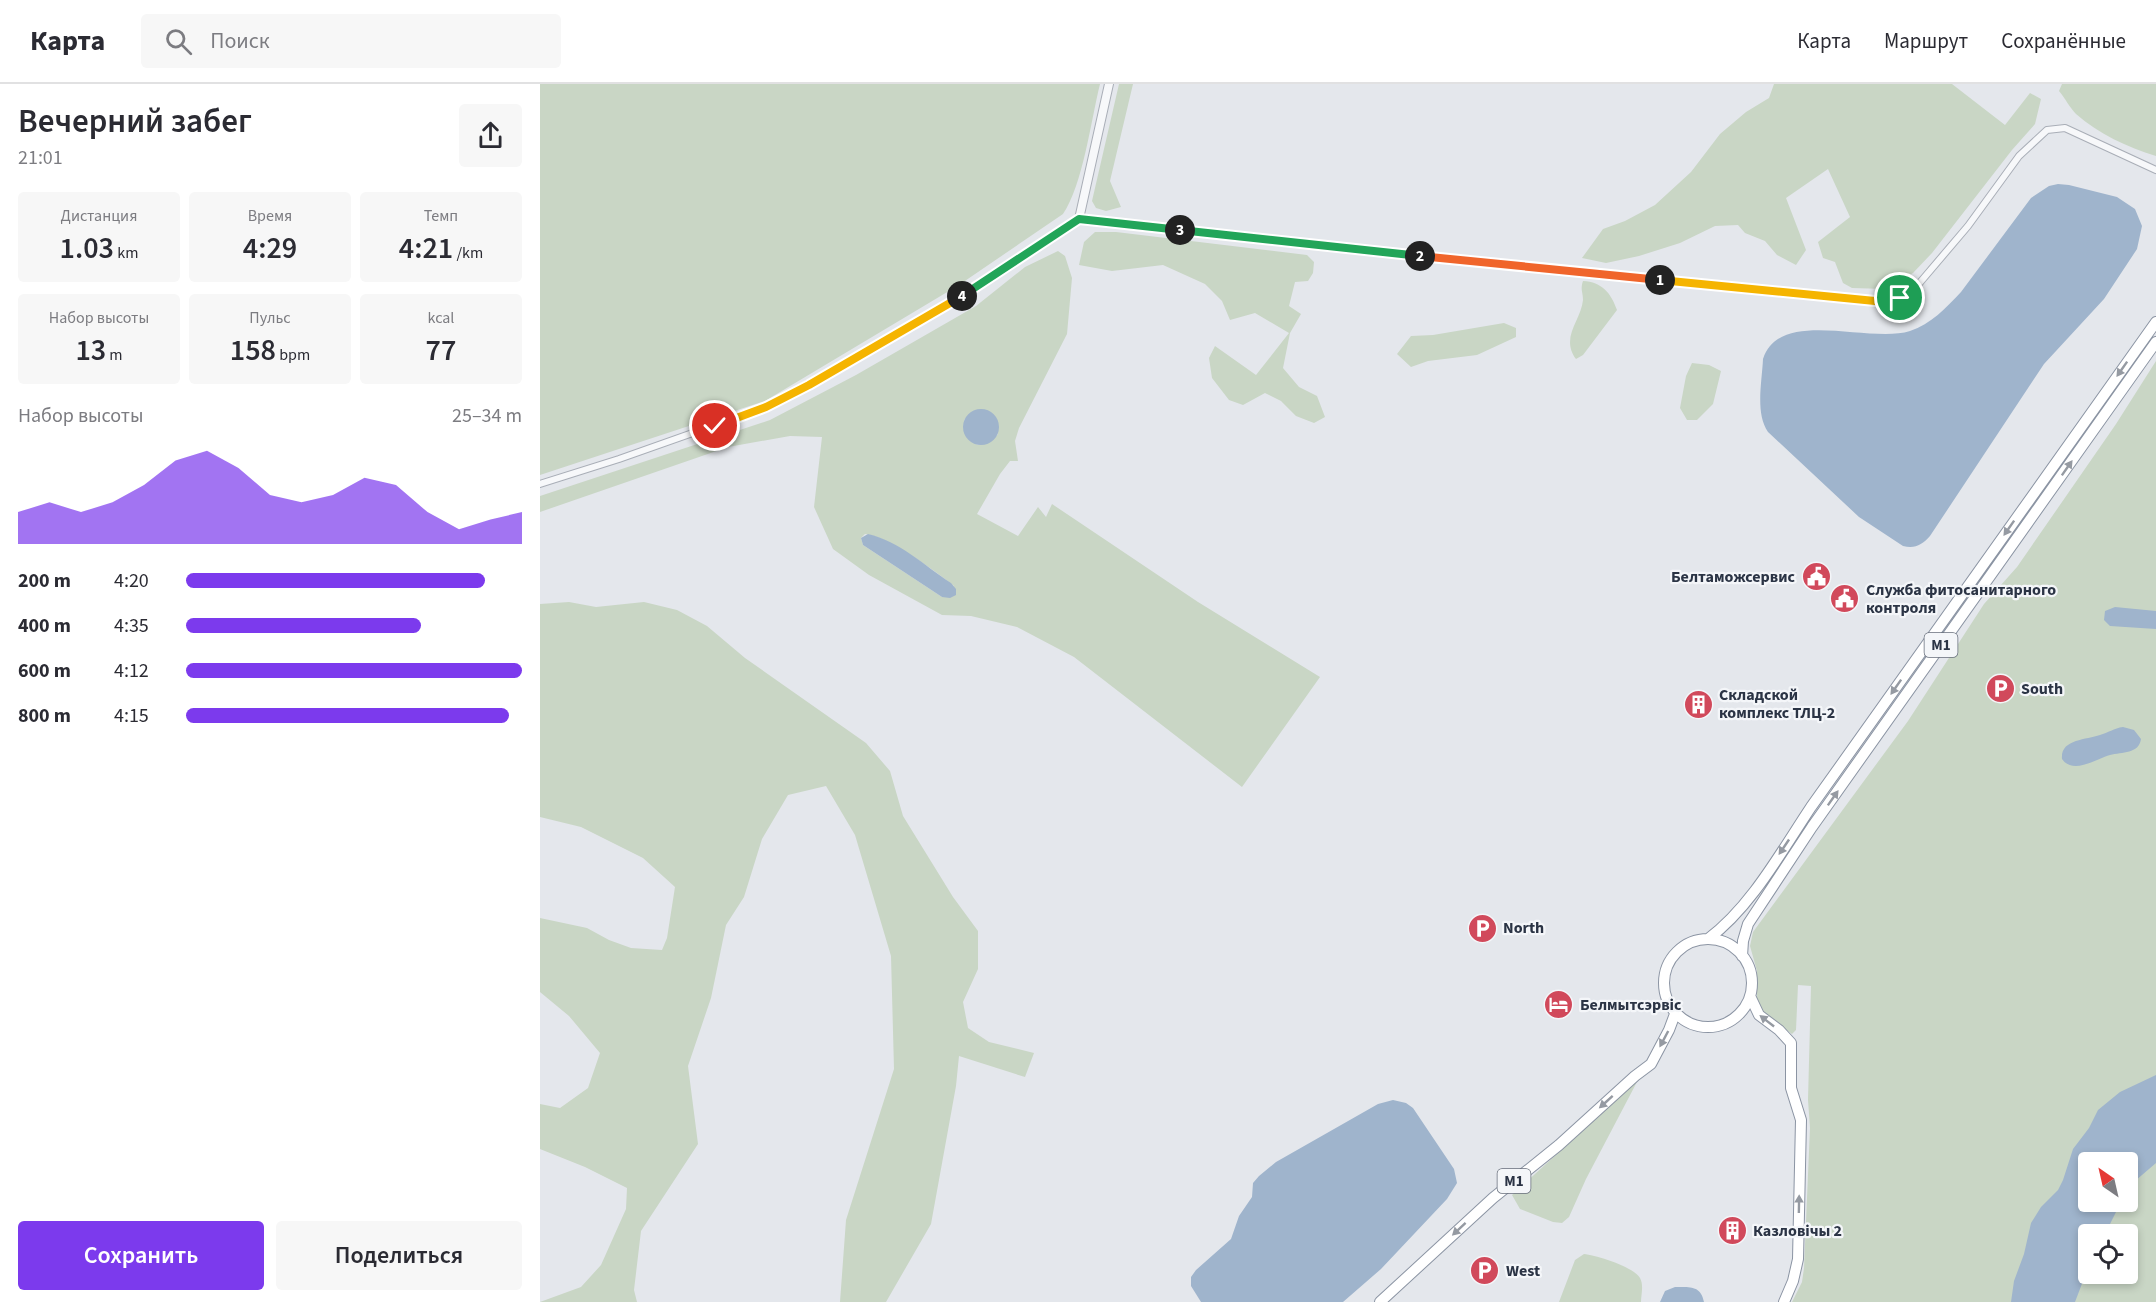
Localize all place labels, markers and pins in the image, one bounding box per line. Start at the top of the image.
pin: 3 [1165,215,1195,245]
pin: 2 [1405,241,1435,271]
pin: 1 [1645,265,1675,295]
pin [1874,272,1925,323]
pin: 4 [947,281,977,311]
pin [689,400,740,451]
public building icon: Белтаможсервис [1800,561,1832,593]
place label: Белтаможсервис [1671,566,1796,588]
place label: Служба фитосанитарного контроля [1866,579,2056,619]
public building icon: Служба фитосанитарного контроля [1829,583,1861,615]
parking icon: South [1984,673,2016,705]
place label: South [2021,678,2063,700]
place label: Складской комплекс ТЛЦ-2 [1719,684,1835,724]
building icon: Складской комплекс ТЛЦ-2 [1682,688,1714,720]
parking icon: North [1466,912,1498,944]
place label: North [1503,917,1544,939]
hotel icon: Белмытсэрвіс [1543,989,1575,1021]
place label: Белмытсэрвіс [1580,994,1682,1016]
building icon: Казловічы 2 [1716,1215,1748,1247]
place label: Казловічы 2 [1753,1220,1842,1242]
parking icon: West [1469,1255,1501,1287]
place label: West [1506,1260,1540,1282]

